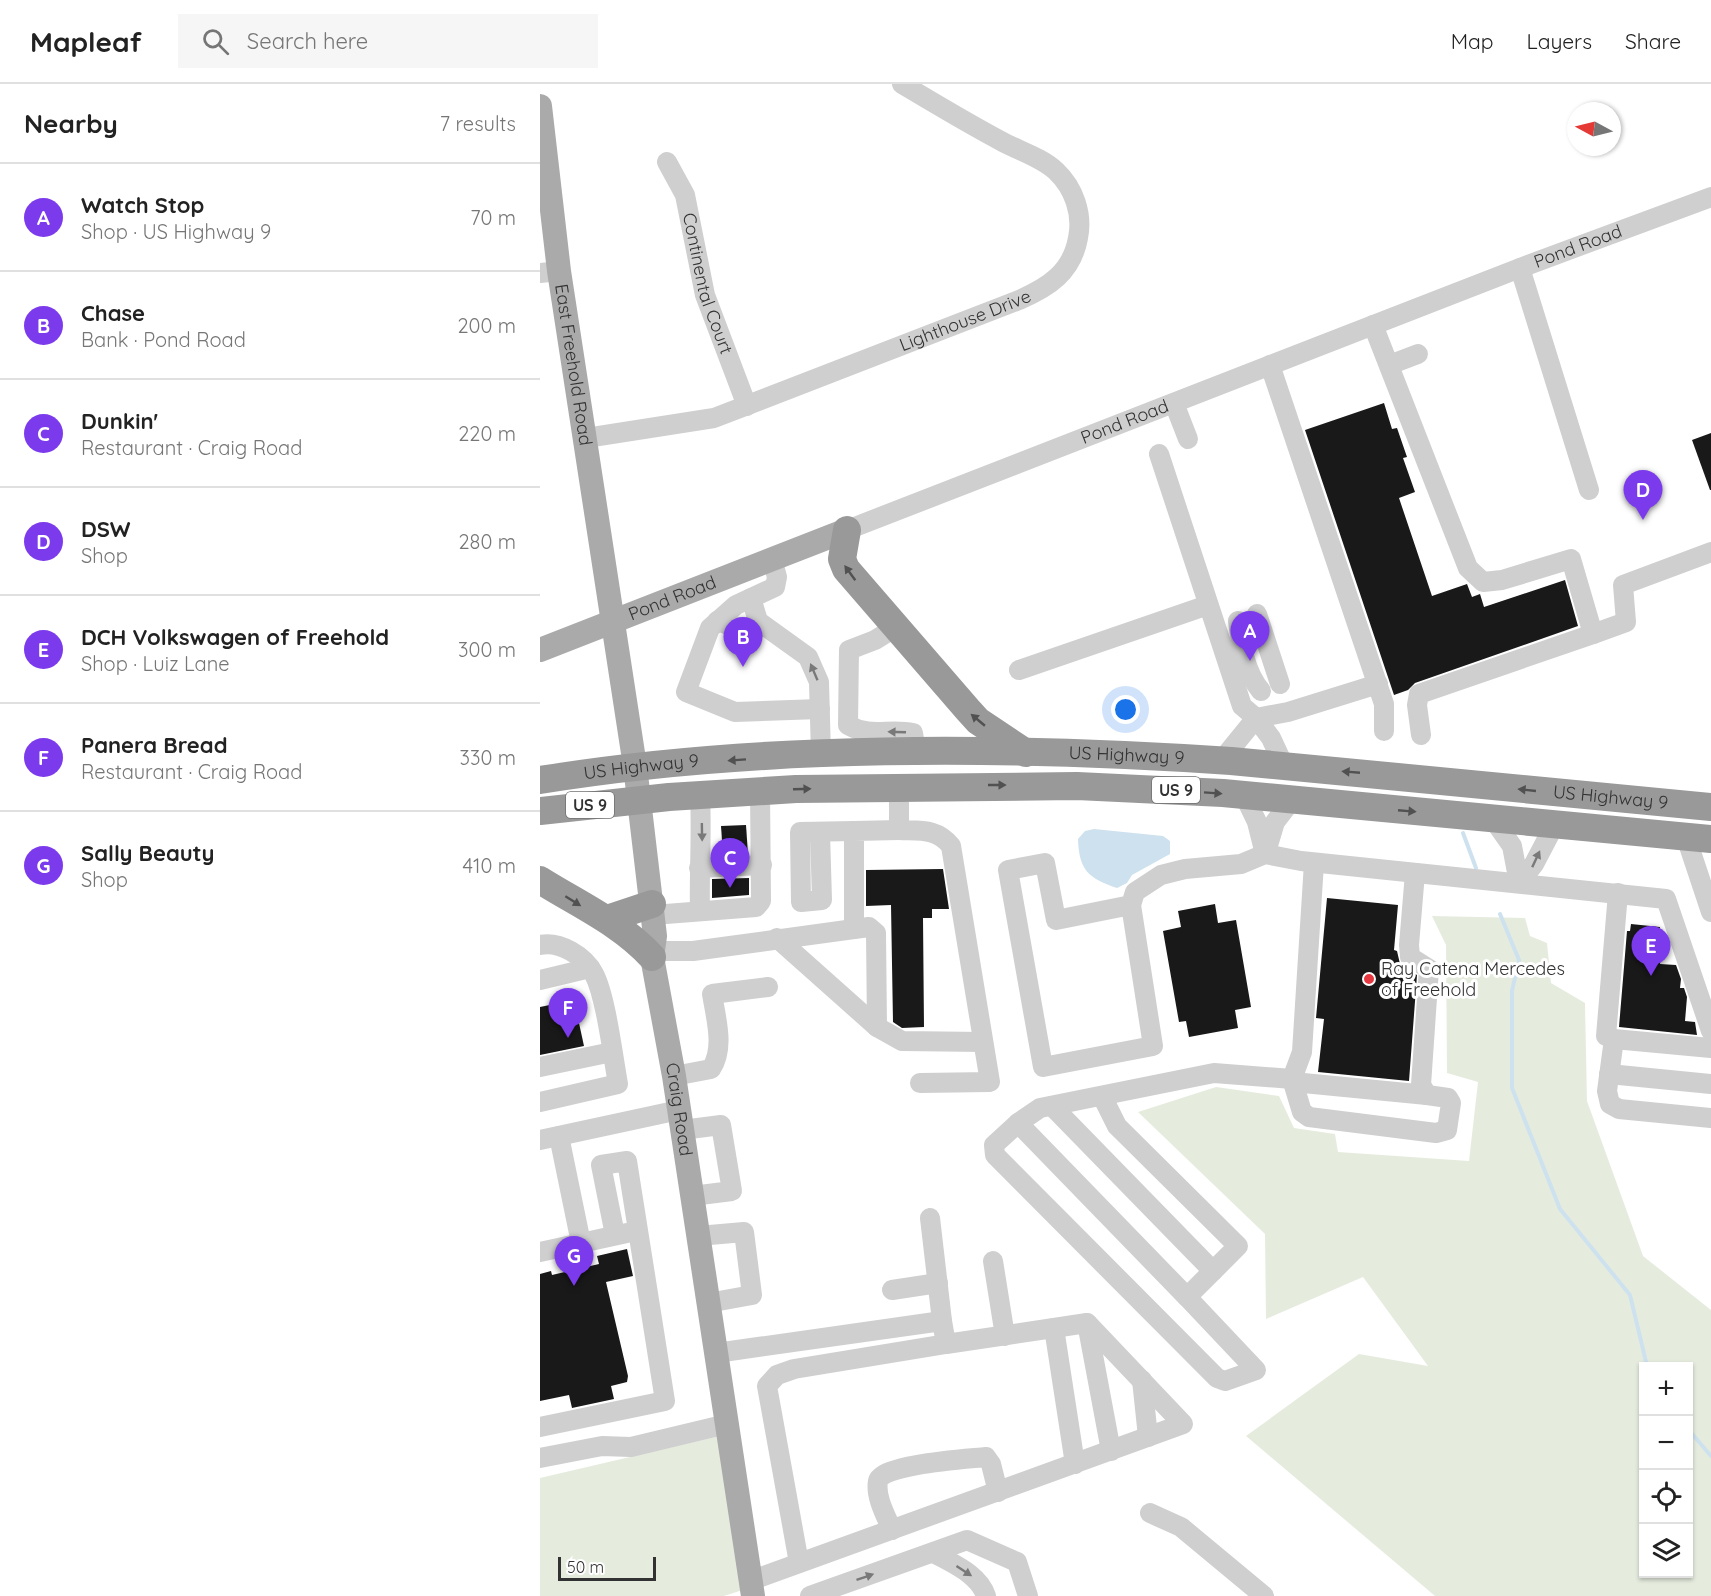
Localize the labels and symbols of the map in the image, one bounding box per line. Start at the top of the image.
north arrow [1567,102,1621,156]
street label: Continental Court [678,211,738,357]
street label: Pond Road [1530,219,1625,273]
street label: East Freehold Road [550,282,598,447]
street label: Lighthouse Drive [896,284,1035,356]
street label: Pond Road [1077,394,1172,449]
pin: D [1624,470,1662,520]
one-way arrow [844,565,857,581]
street label: Pond Road [625,570,719,625]
pin: A [1230,612,1270,661]
pin: B [724,618,762,667]
one-way arrow [809,663,819,681]
your location [1111,695,1140,724]
one-way arrow [971,714,986,726]
one-way arrow [887,727,906,736]
street label: US Highway 9 [1068,741,1185,769]
street label: US Highway 9 [582,749,700,784]
one-way arrow [728,755,747,764]
one-way arrow [1342,767,1361,777]
road number: US 9 [1152,777,1200,803]
one-way arrow [988,780,1007,790]
street label: US Highway 9 [1552,780,1669,814]
one-way arrow [793,784,812,793]
one-way arrow [1518,785,1537,795]
one-way arrow [1204,788,1223,797]
road number: US 9 [566,792,614,818]
one-way arrow [1398,806,1417,816]
one-way arrow [697,822,707,841]
pin: C [710,838,750,888]
one-way arrow [1531,850,1540,867]
one-way arrow [565,895,581,906]
pin: E [1632,926,1670,976]
place label: Ray Catena Mercedes of Freehold [1381,957,1565,1001]
marker: Ray Catena Mercedes of Freehold [1362,972,1376,986]
pin: F [549,988,588,1038]
street label: Craig Road [661,1061,698,1158]
pin: G [555,1236,594,1286]
scale bar [558,1554,656,1582]
one-way arrow [956,1565,972,1576]
one-way arrow [856,1572,874,1581]

